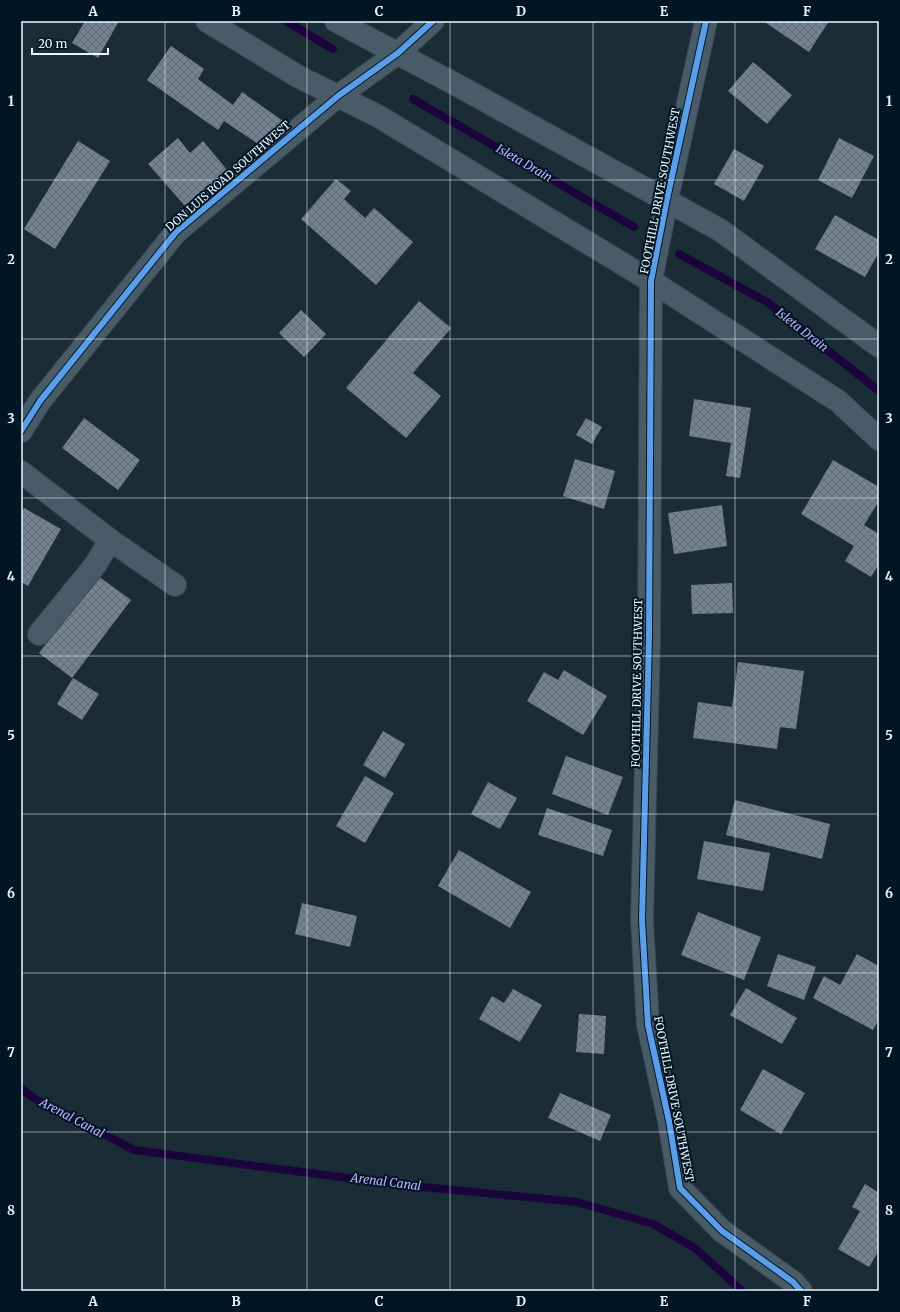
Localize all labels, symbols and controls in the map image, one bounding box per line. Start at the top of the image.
text: A [87,3,98,20]
text: B [231,3,241,20]
text: C [375,3,384,20]
text: D [516,3,526,20]
text: E [660,3,669,20]
text: F [803,3,811,20]
scale bar [32,30,108,56]
text: 20 m [38,36,67,51]
text: 1 [8,93,14,110]
text: 1 [886,93,892,110]
street label: FOOTHILL DRIVE SOUTHWEST [637,107,683,275]
street label: DON LUIS ROAD SOUTHWEST [163,118,294,234]
water label: Isleta Drain [494,141,555,185]
text: 2 [7,251,15,268]
text: 2 [885,251,893,268]
water label: Isleta Drain [773,305,831,355]
text: 3 [7,410,15,427]
text: 3 [885,410,893,427]
text: 4 [7,568,16,585]
text: 4 [885,568,894,585]
street label: FOOTHILL DRIVE SOUTHWEST [629,598,645,767]
text: 5 [7,727,15,744]
text: 5 [885,727,893,744]
text: 6 [7,885,15,902]
text: 6 [885,885,893,902]
street label: FOOTHILL DRIVE SOUTHWEST [651,1015,697,1183]
text: 7 [7,1044,15,1061]
text: 7 [885,1044,893,1061]
water label: Arenal Canal [37,1094,107,1141]
water label: Arenal Canal [349,1170,423,1193]
text: 8 [7,1202,15,1219]
text: 8 [885,1202,893,1219]
text: A [87,1293,98,1310]
text: B [231,1293,241,1310]
text: C [375,1293,384,1310]
text: D [516,1293,526,1310]
text: E [660,1293,669,1310]
text: F [803,1293,811,1310]

